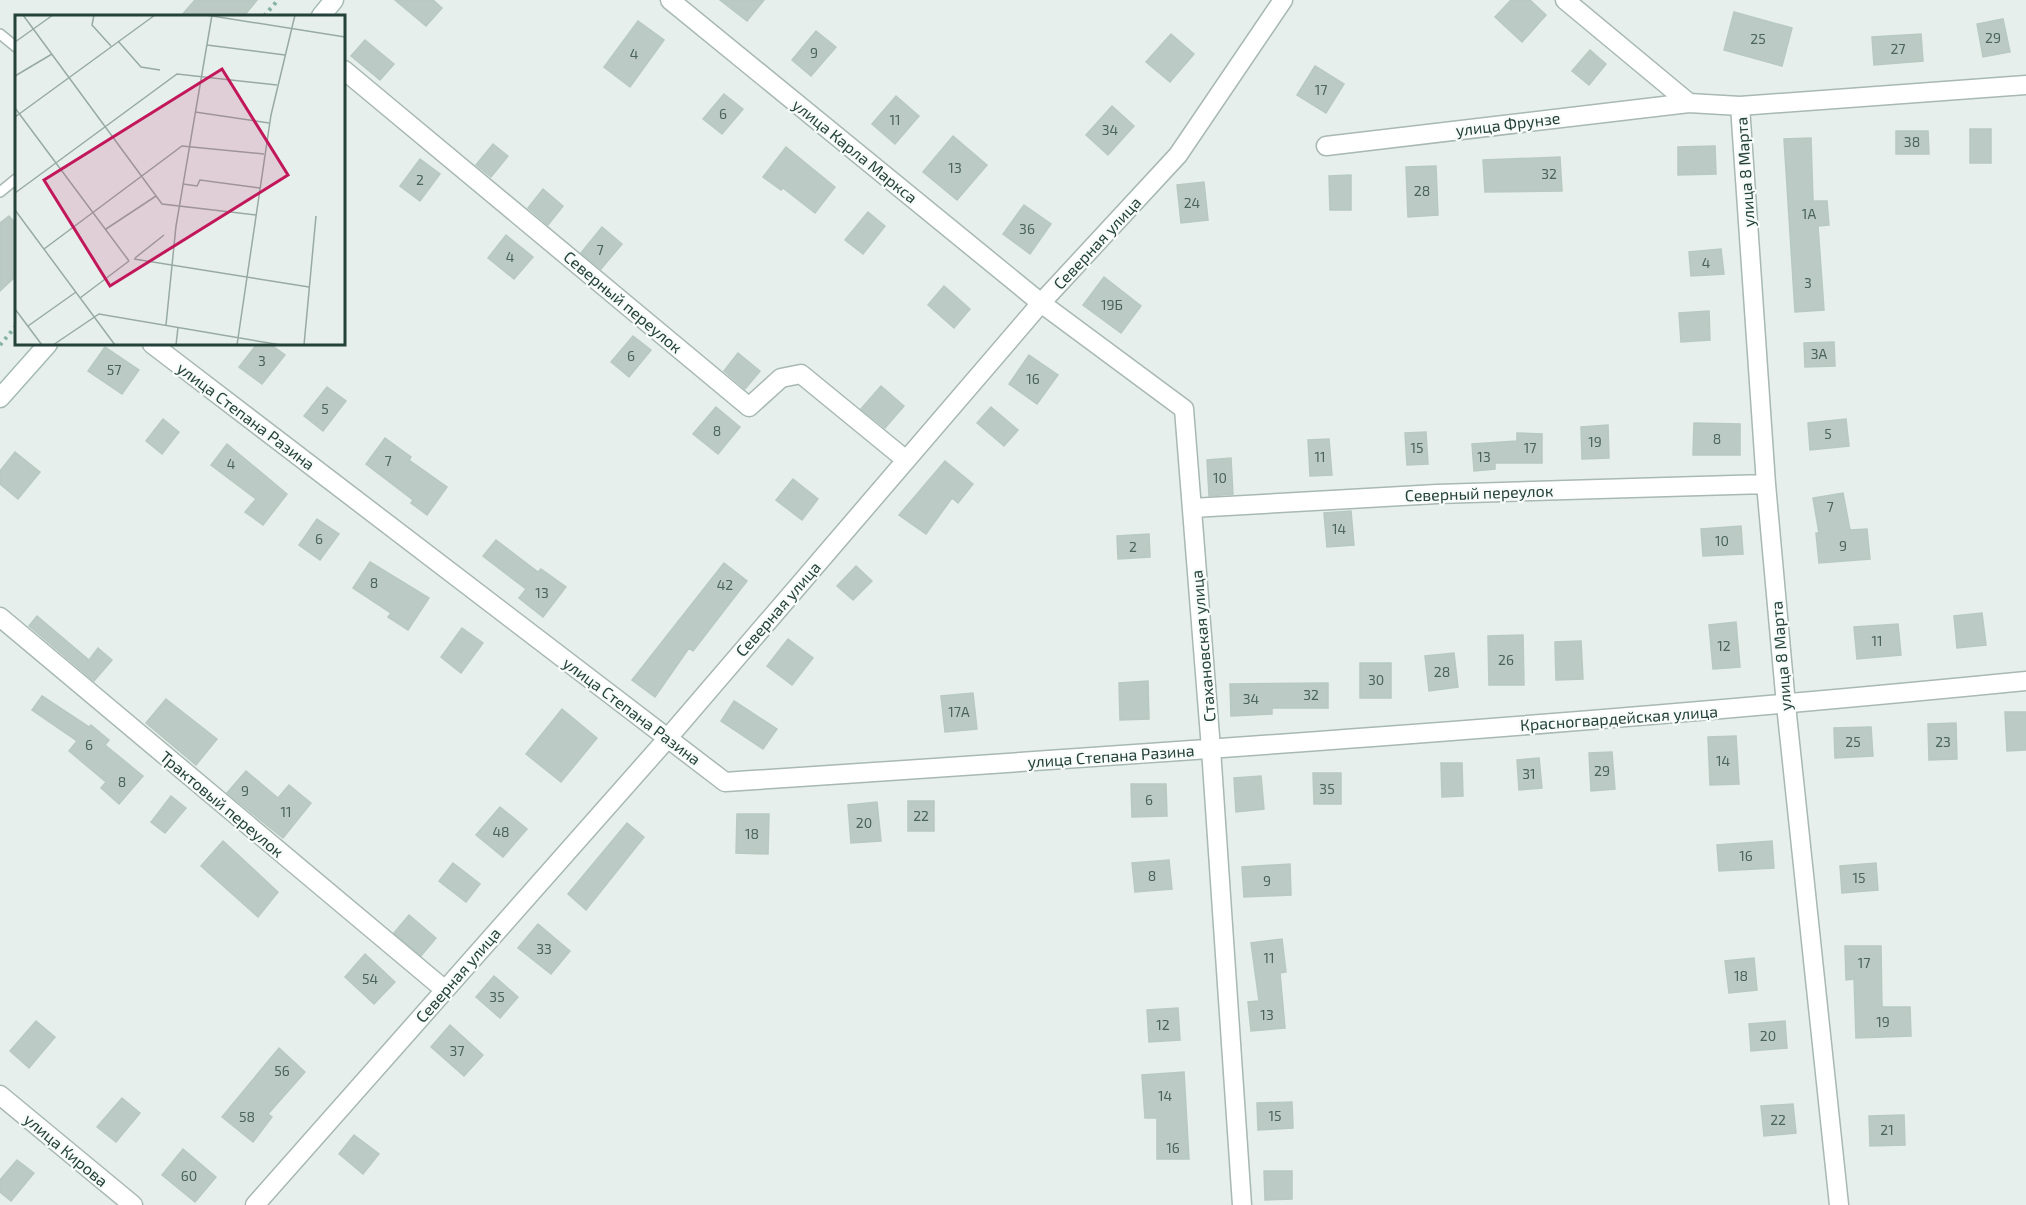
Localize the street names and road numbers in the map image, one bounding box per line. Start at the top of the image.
street label: улица Карла Маркса [789,95,921,207]
street label: улица Фрунзе [1455,108,1561,140]
street label: улица 8 Марта [1731,116,1759,228]
street label: Северная улица [1049,192,1145,294]
street label: Северный переулок [560,247,687,358]
street label: улица Степана Разина [173,358,319,474]
street label: Северный переулок [1404,480,1554,506]
street label: Северная улица [731,557,825,661]
street label: Стахановская улица [1186,569,1220,723]
street label: улица 8 Марта [1766,600,1796,712]
street label: улица Степана Разина [559,653,705,769]
street label: Красногвардейская улица [1519,701,1719,735]
street label: улица Степана Разина [1027,740,1195,772]
street label: Трактовый переулок [156,746,288,862]
street label: Северная улица [411,923,505,1027]
street label: улица Кирова [20,1109,112,1191]

